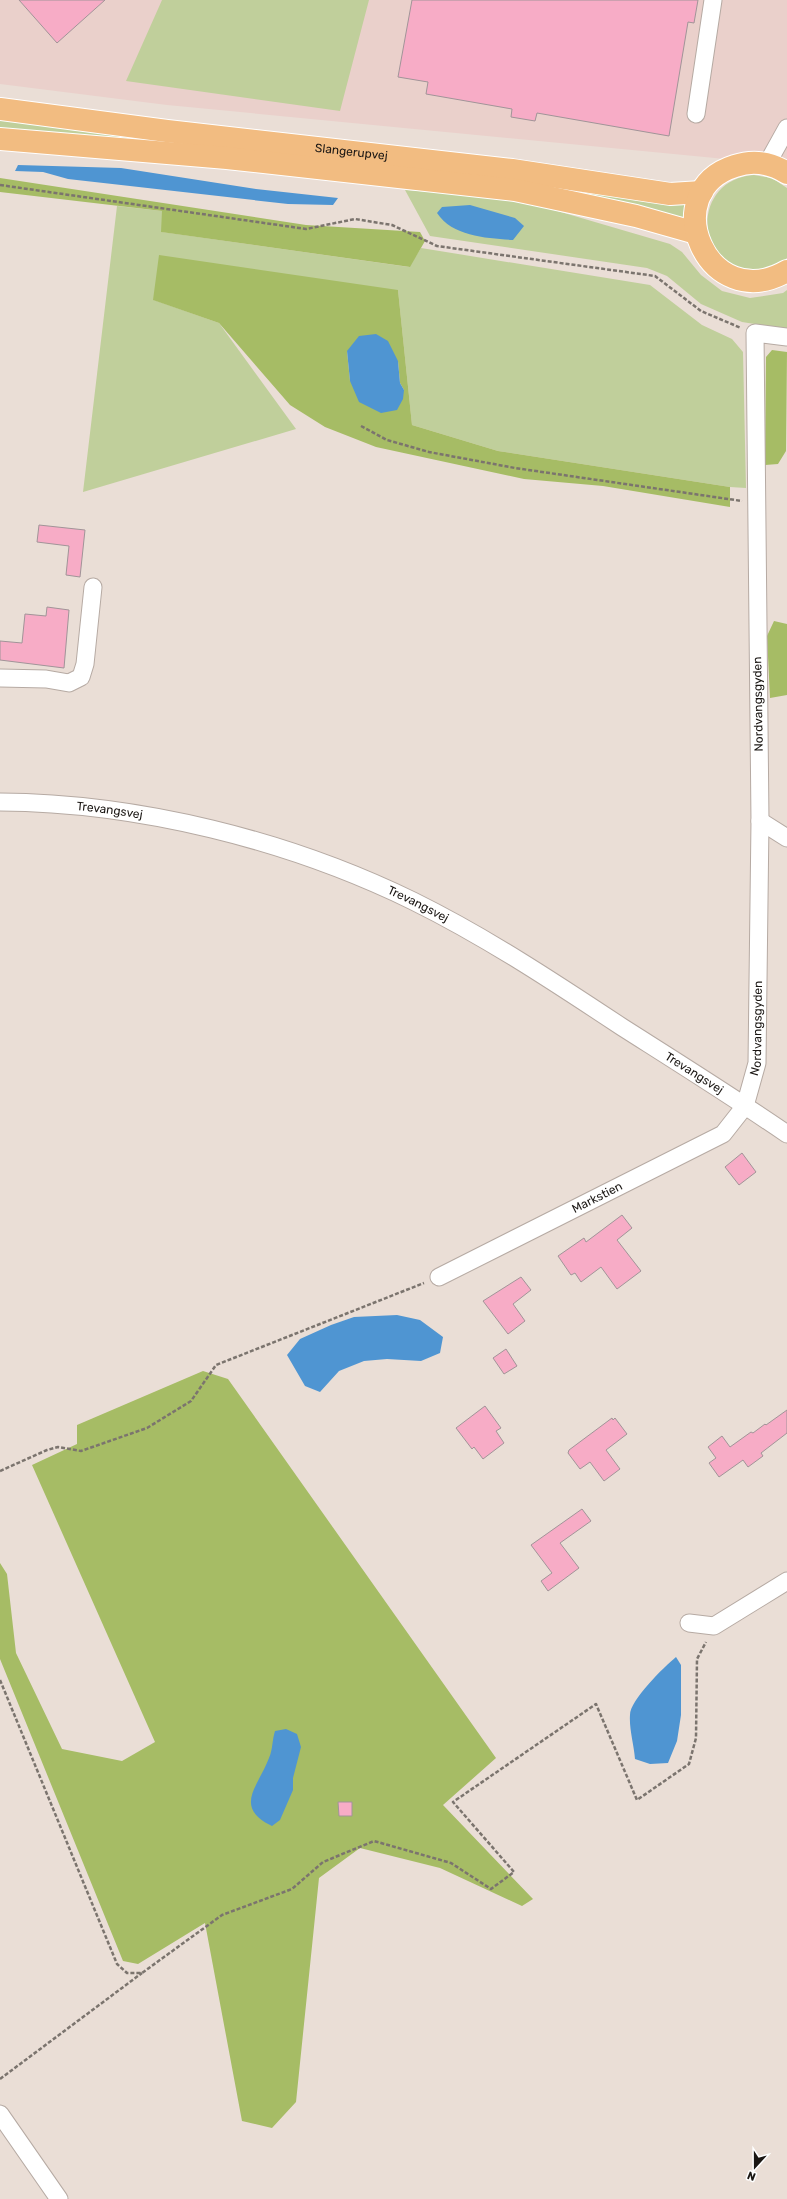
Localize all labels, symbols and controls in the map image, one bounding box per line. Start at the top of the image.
street label: Slangerupvej [314,141,389,163]
street label: Nordvangsgyden [750,656,766,752]
street label: Trevangsvej [76,799,144,822]
street label: Trevangsvej [385,883,451,925]
street label: Nordvangsgyden [747,981,765,1077]
street label: Trevangsvej [662,1049,726,1097]
street label: Markstien [570,1179,625,1216]
north arrow [735,2147,775,2187]
text: N [745,2168,758,2183]

